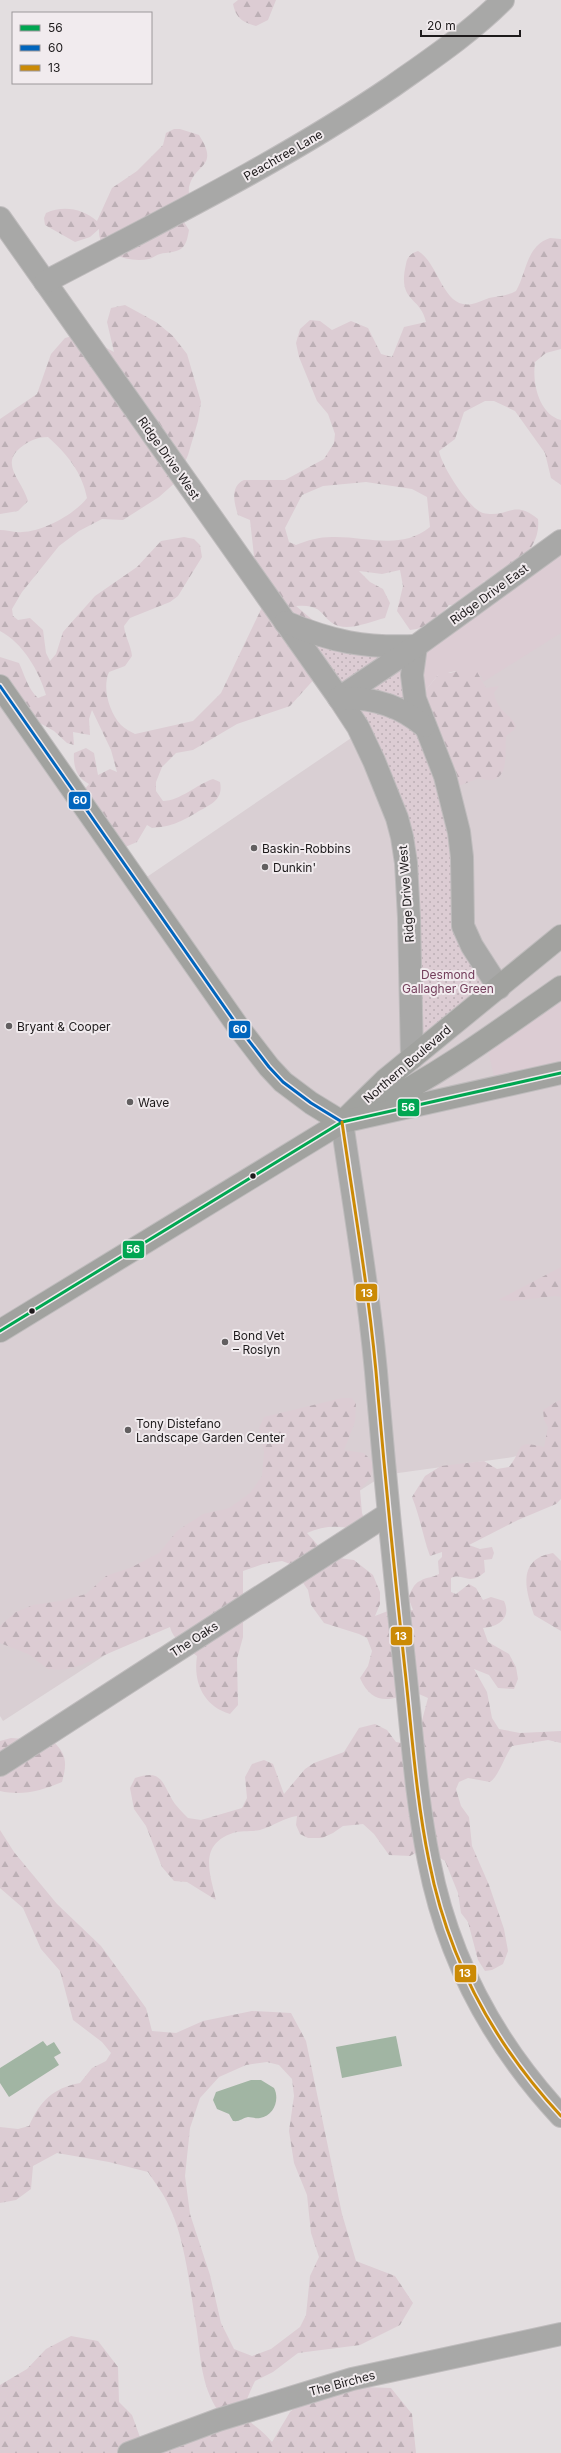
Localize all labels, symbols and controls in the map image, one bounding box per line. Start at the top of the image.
legend [12,12,152,84]
scale bar [421,12,520,38]
text: 20 m [427,18,456,33]
text: 56 [48,20,63,35]
text: 60 [48,40,63,55]
text: 13 [48,60,60,75]
street label: Peachtree Lane [241,126,325,184]
street label: Ridge Drive West [135,414,203,502]
street label: Ridge Drive East [447,561,531,627]
line badge: 60 [68,791,91,810]
text: 60 [73,793,87,807]
place label: Baskin-Robbins [262,841,351,856]
marker: Baskin-Robbins [249,843,259,853]
street label: Ridge Drive West [395,845,417,943]
place label: Dunkin' [273,860,316,875]
marker: Dunkin' [260,862,270,872]
park label: Desmond Gallagher Green [402,967,494,996]
place label: Bryant & Cooper [17,1019,111,1034]
line badge: 60 [228,1020,251,1039]
marker: Bryant & Cooper [4,1021,14,1031]
text: 60 [233,1022,247,1036]
street label: Northern Boulevard [360,1022,454,1106]
place label: Wave [138,1095,169,1110]
marker: Wave [125,1097,135,1107]
line badge: 56 [397,1098,420,1117]
text: 56 [401,1100,415,1114]
unlabelled marker [248,1171,258,1181]
line badge: 56 [122,1240,145,1259]
text: 56 [126,1242,140,1256]
line badge: 13 [355,1283,378,1302]
text: 13 [361,1286,373,1300]
unlabelled marker [27,1306,37,1316]
place label: Bond Vet – Roslyn [233,1328,285,1357]
marker: Bond Vet – Roslyn [220,1337,230,1347]
place label: Tony Distefano Landscape Garden Center [136,1416,285,1445]
marker: Tony Distefano Landscape Garden Center [123,1425,133,1435]
street label: The Oaks [167,1618,221,1660]
line badge: 13 [390,1626,413,1646]
text: 13 [395,1629,407,1643]
line badge: 13 [454,1964,477,1983]
text: 13 [459,1966,471,1980]
street label: The Birches [307,2367,377,2399]

